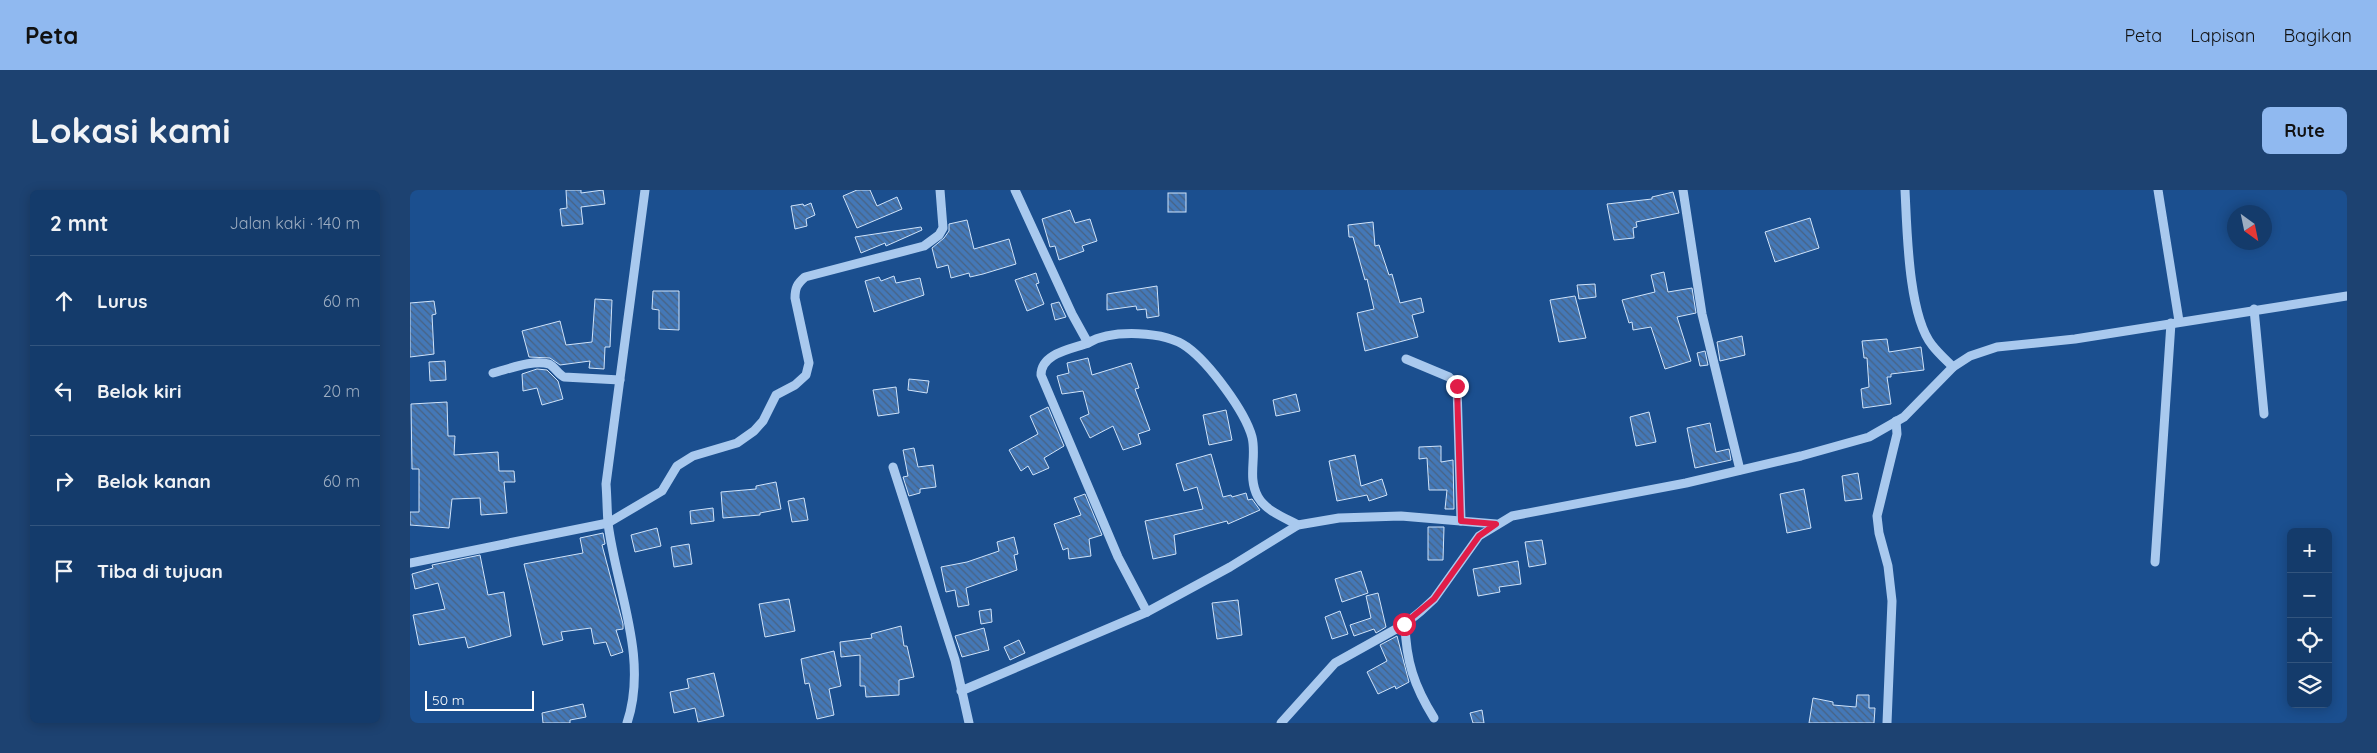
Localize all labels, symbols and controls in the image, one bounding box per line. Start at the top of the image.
text: Peta [25,20,78,50]
text: Peta [2125,24,2162,47]
text: Lapisan [2190,24,2255,47]
text: Bagikan [2283,24,2352,47]
button: Rute [2262,107,2347,154]
text: Lokasi kami [30,108,230,152]
north arrow [2227,205,2272,250]
text: 2 mnt [50,210,108,236]
text: Jalan kaki · 140 m [230,213,360,233]
icon: ahead [50,287,78,315]
text: Lurus [97,289,147,313]
text: 60 m [323,291,360,311]
route end [1446,375,1469,398]
icon: left [50,377,78,405]
text: Belok kiri [97,379,182,403]
text: 20 m [323,381,360,401]
icon: right [50,467,78,495]
text: Belok kanan [97,469,211,493]
text: 60 m [323,471,360,491]
map controls [2287,528,2332,708]
button: + [2287,528,2332,573]
icon: arrive [50,557,78,585]
text: Tiba di tujuan [97,559,223,583]
button: − [2287,573,2332,618]
route start [1393,613,1416,636]
button: locate [2287,618,2332,663]
button: layers [2287,663,2332,708]
scale bar [425,688,534,711]
text: 50 m [432,691,465,709]

